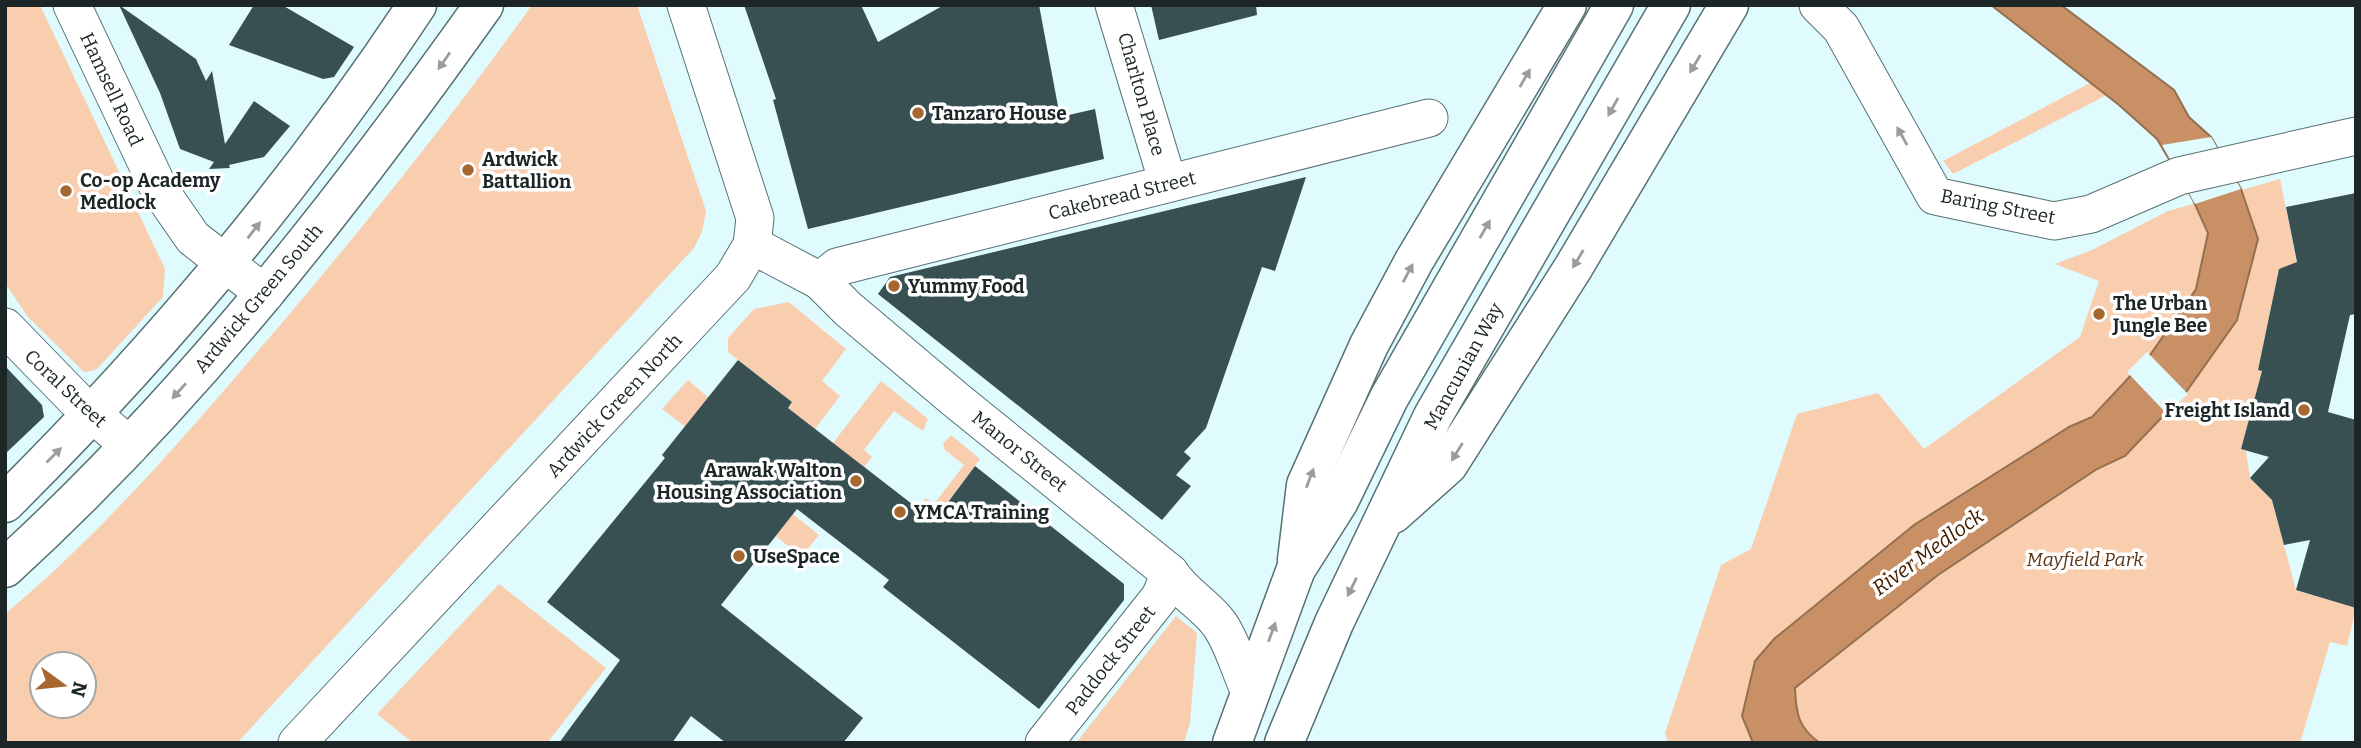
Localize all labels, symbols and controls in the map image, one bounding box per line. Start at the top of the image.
street label: Hamsell Road [75,29,148,149]
street label: Charlton Place [1113,30,1170,158]
one-way arrow [437,52,451,70]
one-way arrow [1688,54,1701,73]
one-way arrow [1519,68,1531,87]
one-way arrow [1607,98,1619,117]
place label: Tanzaro House [932,102,1067,125]
marker: Tanzaro House [910,105,926,121]
one-way arrow [1896,127,1908,146]
place label: Ardwick Battallion [482,148,572,193]
marker: Ardwick Battallion [460,162,476,178]
street label: Cakebread Street [1046,166,1198,225]
place label: Co-op Academy Medlock [80,169,221,214]
marker: Co-op Academy Medlock [58,183,74,199]
street label: Baring Street [1939,184,2057,229]
street label: Ardwick Green South [189,219,328,378]
one-way arrow [1479,220,1491,239]
one-way arrow [246,221,260,239]
one-way arrow [1572,250,1585,269]
one-way arrow [1402,263,1414,283]
place label: Yummy Food [908,275,1025,298]
marker: Yummy Food [886,278,902,294]
place label: The Urban Jungle Bee [2112,292,2208,337]
street label: Mancunian Way [1419,298,1508,434]
marker: The Urban Jungle Bee [2091,306,2107,322]
street label: Ardwick Green North [542,329,687,482]
street label: Coral Street [20,345,112,432]
one-way arrow [172,382,188,399]
place label: Freight Island [2165,399,2291,422]
marker: Freight Island [2296,402,2312,418]
street label: Manor Street [967,406,1072,497]
one-way arrow [1450,442,1463,461]
one-way arrow [45,446,62,463]
place label: Arawak Walton Housing Association [656,459,843,504]
one-way arrow [1304,467,1315,488]
marker: Arawak Walton Housing Association [848,473,864,489]
place label: YMCA Training [914,501,1049,524]
water label: River Medlock [1867,502,1989,601]
marker: YMCA Training [892,504,908,520]
place label: UseSpace [753,545,840,568]
marker: UseSpace [731,548,747,564]
park label: Mayfield Park [2027,548,2144,571]
one-way arrow [1346,577,1357,597]
street label: Paddock Street [1061,601,1160,720]
one-way arrow [1267,622,1278,643]
north arrow [28,650,98,720]
text: N [66,679,92,700]

